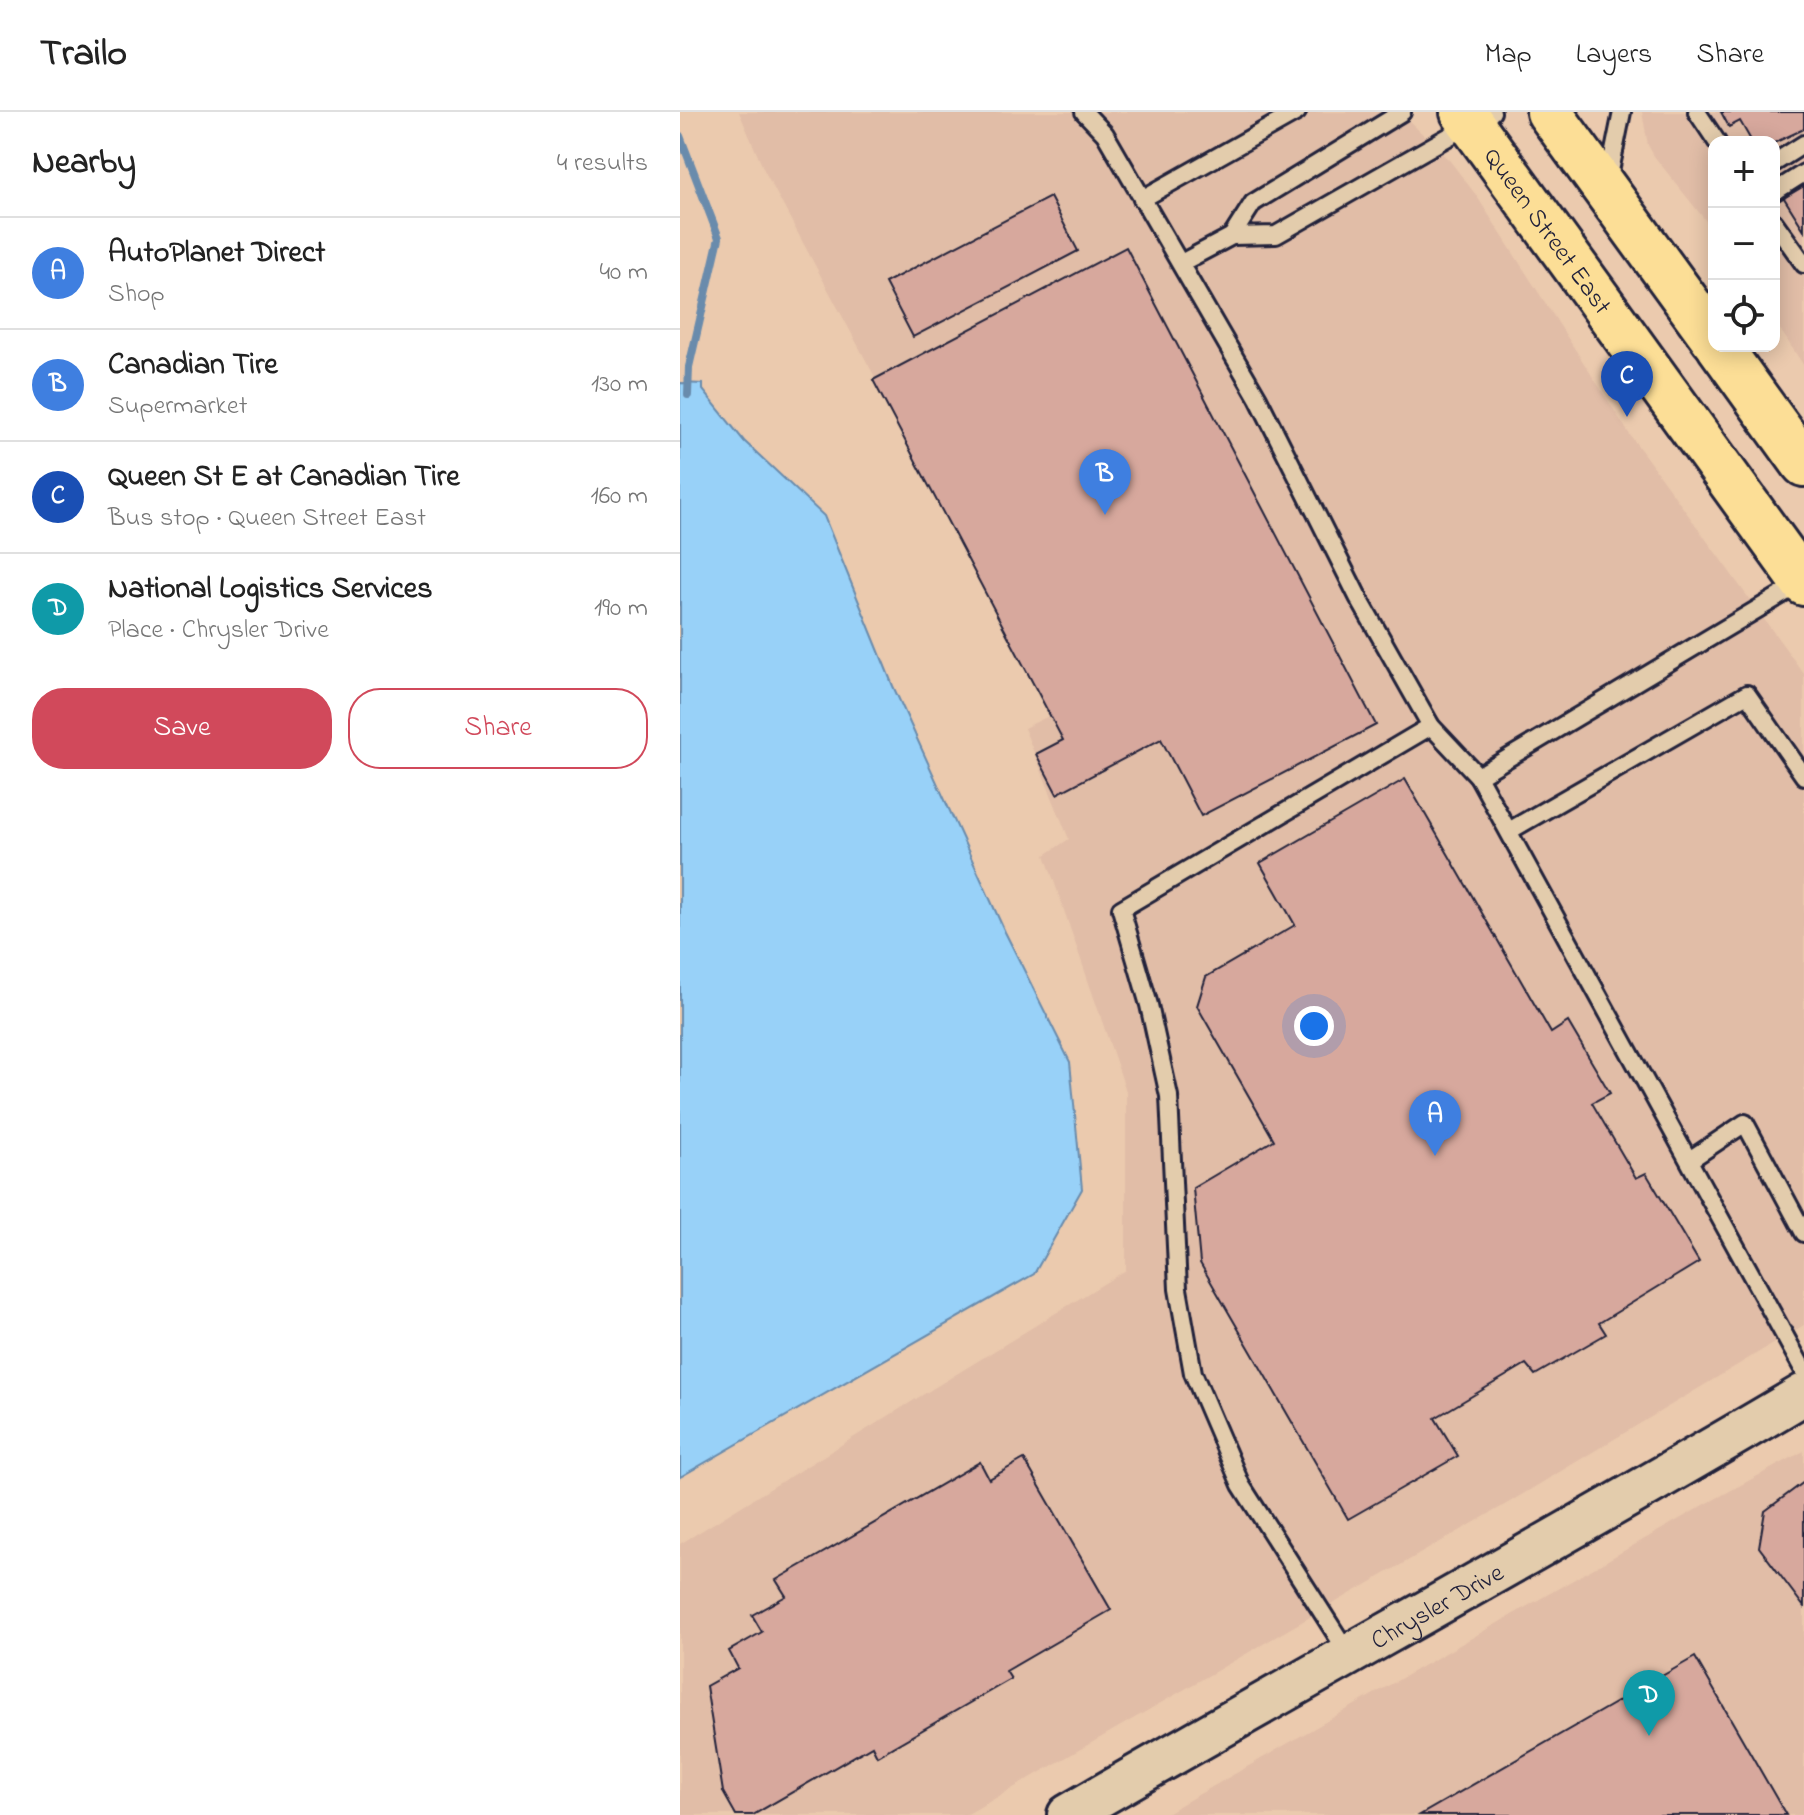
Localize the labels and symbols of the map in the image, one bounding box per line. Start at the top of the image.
street label: Queen Street East [1473,141,1620,324]
pin: C [1601,351,1653,417]
pin: B [1079,449,1131,515]
your location [1294,1006,1334,1046]
pin: A [1409,1090,1461,1156]
street label: Chrysler Drive [1365,1555,1512,1661]
pin: D [1623,1670,1675,1736]

